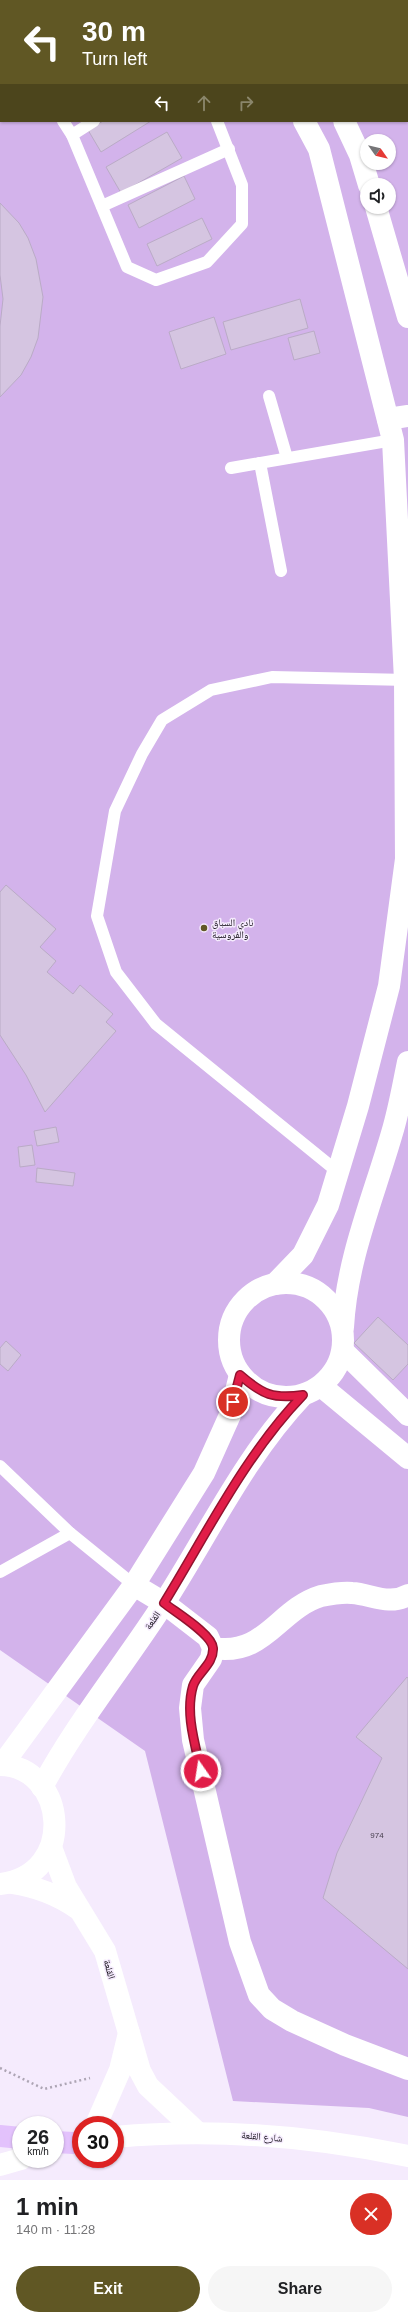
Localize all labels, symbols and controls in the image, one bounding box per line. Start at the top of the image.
icon: left [16,16,68,68]
text: 30 m [82,16,146,47]
text: Turn left [82,49,147,69]
icon: left [151,92,173,114]
icon: ahead [193,92,215,114]
icon: right [235,92,257,114]
north arrow [360,134,396,170]
map controls [360,134,396,214]
button: sound [360,178,396,214]
place label: نادي السباق والفروسية [212,917,254,940]
marker: نادي السباق والفروسية [199,923,209,933]
pin [216,1385,250,1419]
icon: arrive [222,1391,244,1413]
street label: القلعة [142,1609,163,1631]
position arrow [180,1750,222,1792]
house number: 974 [370,1831,384,1840]
street label: القلعة [102,1958,117,1980]
speed limit sign: 30 [72,2116,124,2168]
text: 26 [27,2126,49,2148]
street label: شارع القلعة [241,2129,283,2145]
text: km/h [27,2146,49,2157]
text: 1 min [16,2193,79,2220]
button: close [350,2193,392,2235]
text: 140 m · 11:28 [16,2222,95,2237]
button: Exit [16,2266,200,2312]
button: Share [208,2266,392,2312]

